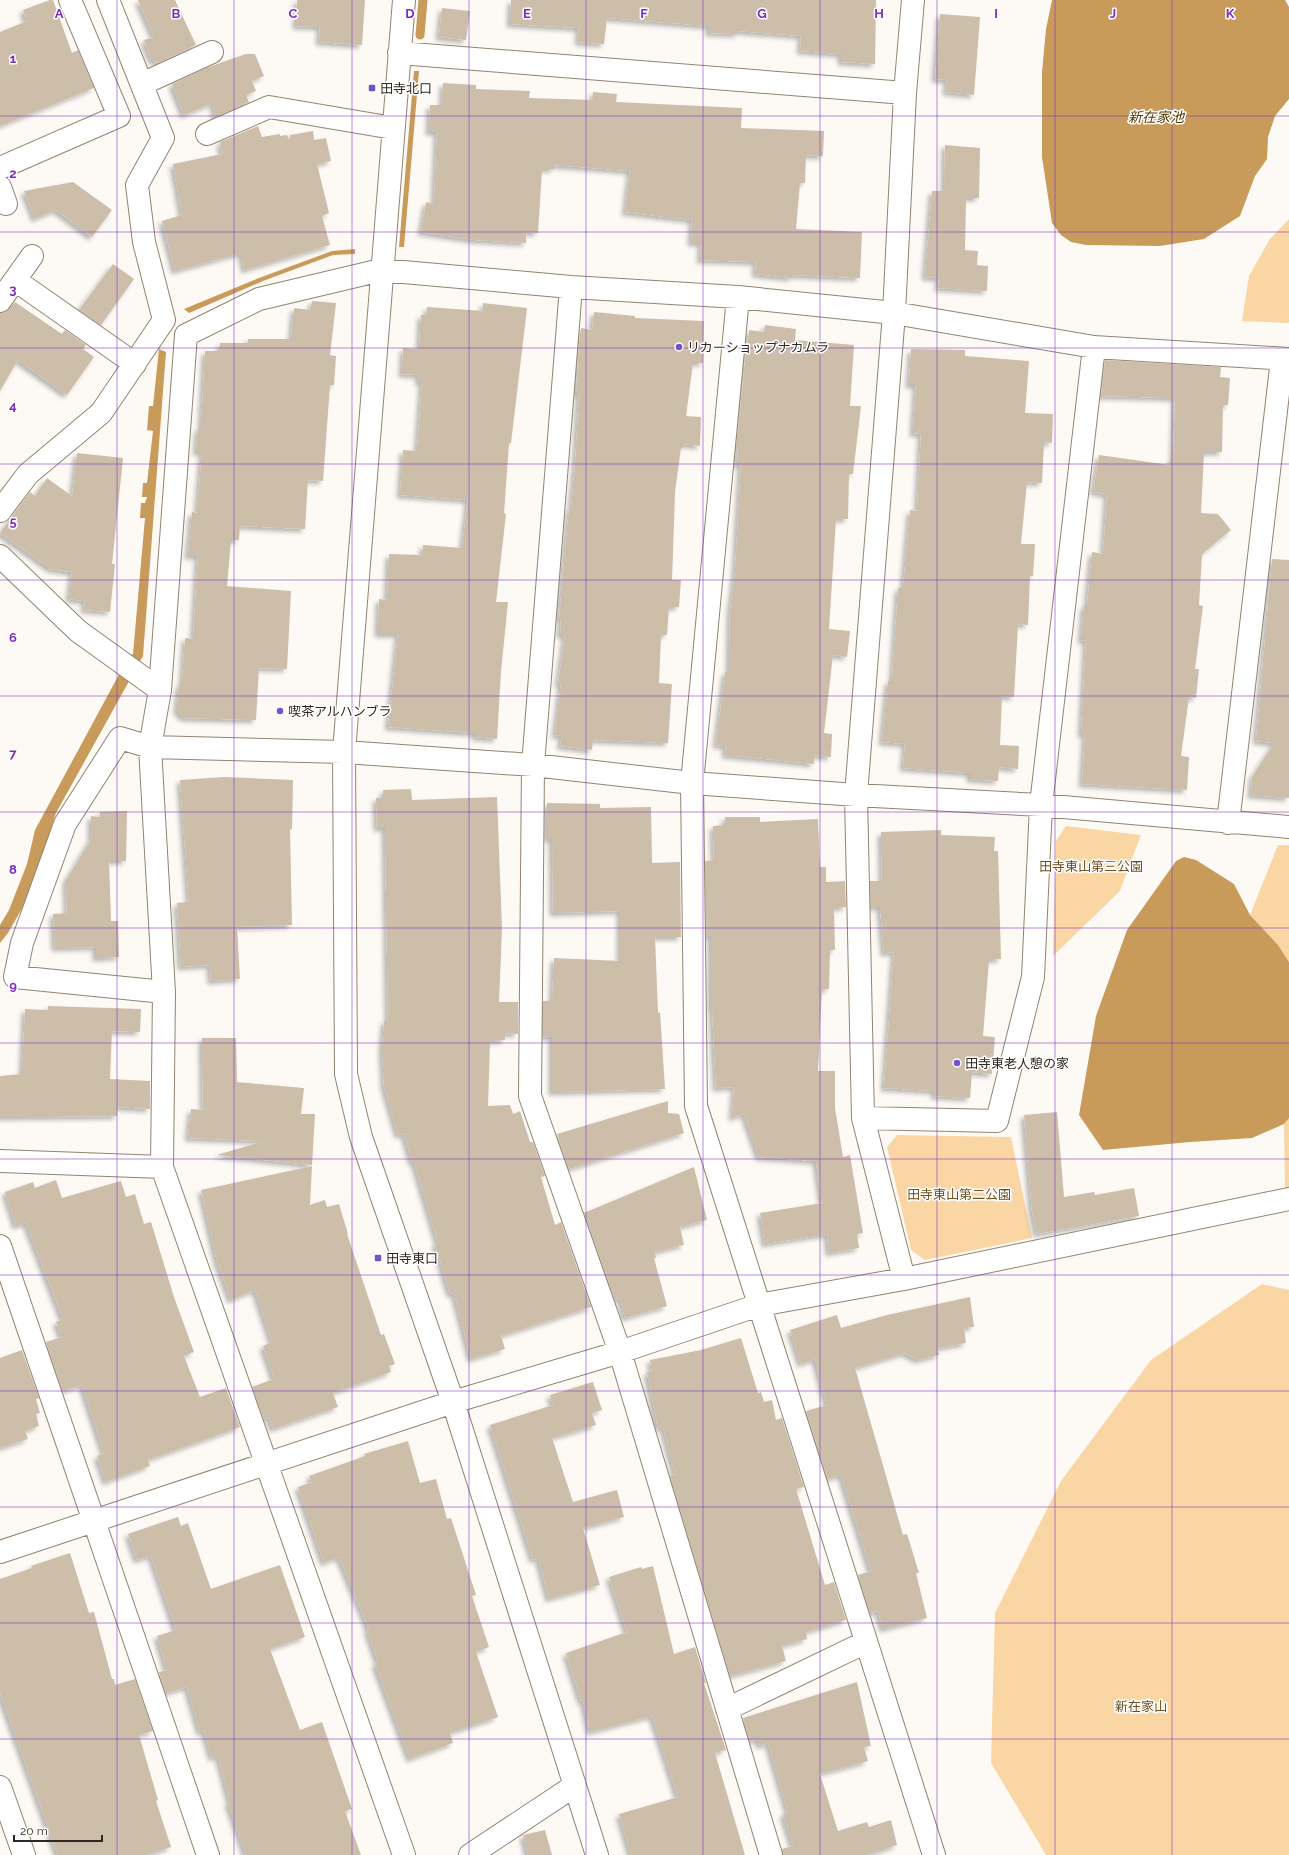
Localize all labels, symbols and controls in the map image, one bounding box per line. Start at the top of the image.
text: A [55,6,64,21]
text: B [172,6,181,21]
text: C [289,6,298,21]
text: D [405,6,415,21]
text: E [523,6,531,21]
text: F [640,6,648,21]
text: G [757,6,767,21]
text: H [874,6,884,21]
text: I [994,6,998,21]
text: J [1110,6,1116,21]
text: K [1226,6,1235,21]
text: 1 [10,51,17,66]
place label: 田寺北口 [380,81,432,96]
marker: 田寺北口 [367,83,377,93]
water label: 新在家池 [1128,109,1186,125]
text: 2 [9,166,17,181]
text: 3 [9,282,17,297]
place label: リカーショップナカムラ [687,340,829,355]
marker: リカーショップナカムラ [674,342,684,352]
text: 4 [9,398,17,413]
text: 5 [9,514,17,529]
text: 6 [9,630,17,645]
place label: 喫茶アルハンブラ [288,704,391,719]
marker: 喫茶アルハンブラ [275,706,285,716]
text: 7 [9,746,17,761]
park label: 田寺東山第三公園 [1039,859,1143,874]
text: 8 [9,862,17,877]
text: 9 [9,978,17,993]
place label: 田寺東老人憩の家 [965,1056,1069,1071]
marker: 田寺東老人憩の家 [952,1058,962,1068]
park label: 田寺東山第二公園 [907,1187,1011,1202]
place label: 田寺東口 [386,1251,438,1266]
marker: 田寺東口 [373,1253,383,1263]
park label: 新在家山 [1115,1699,1167,1714]
scale bar [14,1817,102,1843]
text: 20 m [20,1824,48,1838]

